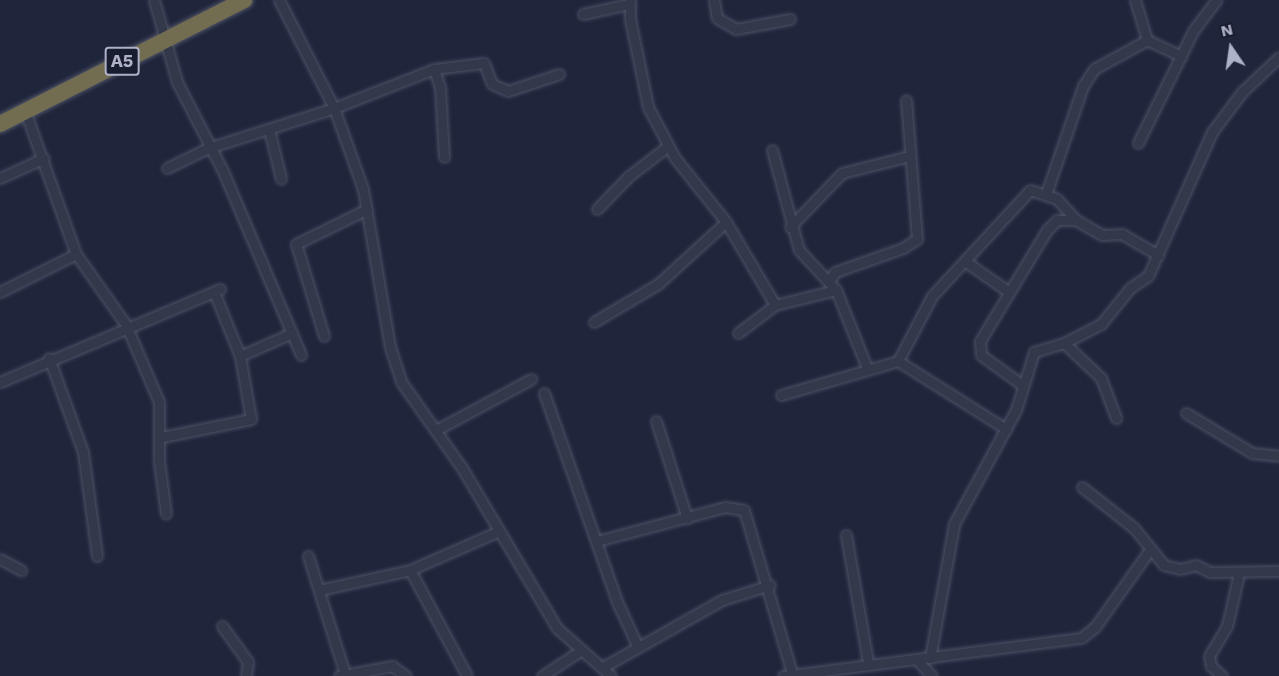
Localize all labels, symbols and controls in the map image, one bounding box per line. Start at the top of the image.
north arrow [1201,18,1261,78]
text: N [1219,19,1235,41]
road number: A5 [104,46,140,76]

